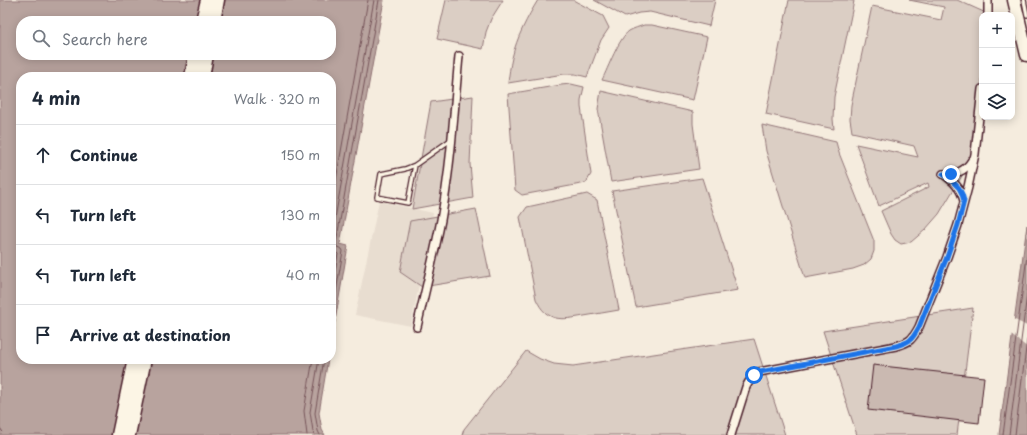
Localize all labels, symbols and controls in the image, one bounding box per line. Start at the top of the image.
map controls [979,12,1015,120]
button: + [979,12,1015,48]
search box [16,16,336,60]
icon: search [30,27,52,49]
text: Search here [62,27,148,50]
button: − [979,48,1015,84]
button: layers [979,84,1015,120]
text: 4 min [32,85,80,111]
text: Walk · 320 m [234,89,320,108]
text: Continue [70,143,138,166]
icon: ahead [32,144,54,166]
text: 150 m [281,145,320,164]
route end [942,165,960,183]
text: Turn left [70,203,136,226]
icon: left [32,204,54,226]
text: 130 m [281,205,320,224]
text: Turn left [70,263,136,286]
icon: left [32,264,54,286]
text: 40 m [286,265,320,284]
text: Arrive at destination [70,323,231,346]
icon: arrive [32,324,54,346]
route start [745,366,763,384]

